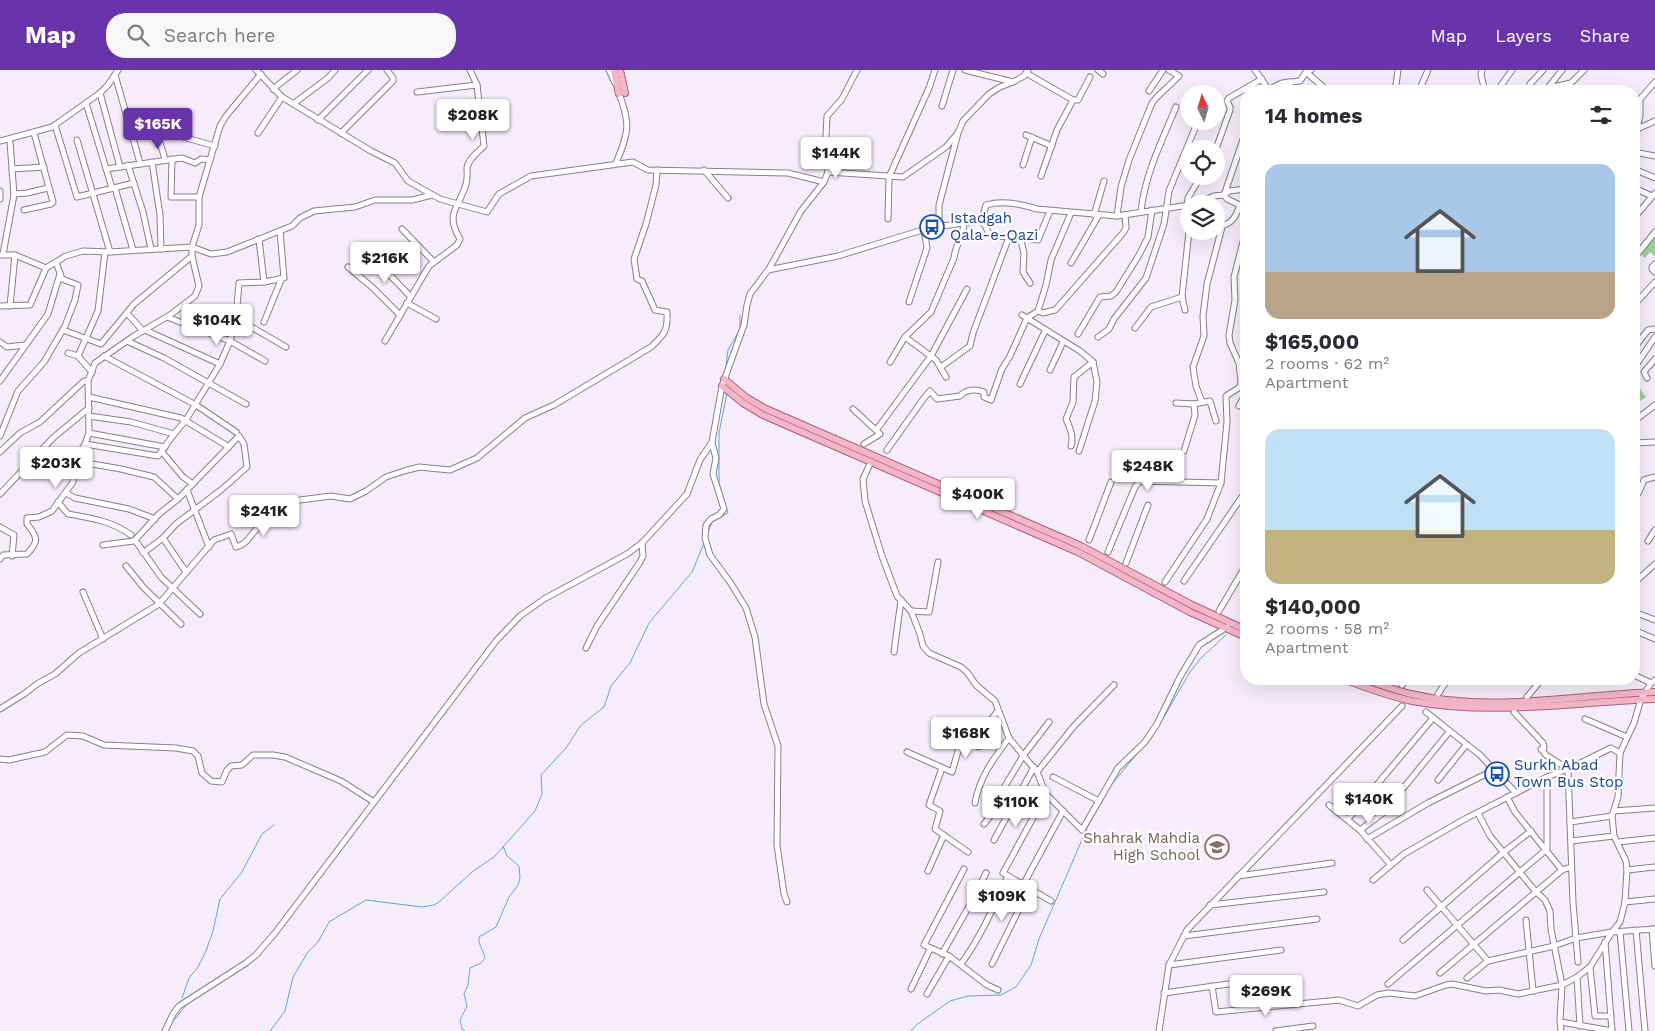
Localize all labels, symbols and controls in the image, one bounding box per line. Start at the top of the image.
search box [106,13,456,58]
text: Map [25,21,76,49]
icon: search [124,21,152,49]
text: Search here [164,24,275,47]
text: Map [1430,25,1467,46]
text: Layers [1495,25,1552,46]
text: Share [1580,25,1630,46]
north arrow [1180,85,1225,130]
map controls [1180,85,1225,240]
pin: $208K [438,98,508,141]
icon: filters [1587,101,1615,129]
text: 14 homes [1265,103,1362,128]
text: $208K [447,105,499,124]
pin: $165K [123,108,193,150]
text: $165K [134,114,182,133]
pin: $144K [801,136,871,179]
button: locate [1180,140,1225,185]
text: $144K [812,143,860,162]
button: layers [1180,195,1225,240]
icon: home [1395,196,1485,286]
place label: Istadgah Qala-e-Qazi [950,209,1038,244]
bus stop icon: Istadgah Qala-e-Qazi [919,214,945,240]
pin: $216K [350,242,420,284]
text: $216K [361,248,409,267]
pin: $104K [182,304,252,346]
text: $104K [193,310,241,329]
text: $165,000 [1265,329,1359,354]
text: 2 rooms · 62 m² [1265,354,1389,373]
text: Apartment [1265,373,1348,392]
pin: $203K [21,446,91,489]
pin: $248K [1113,450,1183,492]
text: $203K [31,453,81,472]
text: $248K [1122,456,1174,475]
icon: home [1395,461,1485,551]
pin: $400K [943,478,1013,520]
text: $400K [952,484,1004,503]
pin: $241K [229,494,299,537]
text: $241K [240,501,288,520]
text: $140,000 [1265,594,1361,619]
text: 2 rooms · 58 m² [1265,619,1389,638]
text: Apartment [1265,638,1348,657]
pin: $168K [931,716,1001,759]
text: $168K [942,723,990,742]
place label: Surkh Abad Town Bus Stop [1514,756,1624,791]
bus stop icon: Surkh Abad Town Bus Stop [1484,761,1510,787]
pin: $140K [1334,782,1404,825]
pin: $110K [981,786,1051,828]
text: $140K [1345,789,1393,808]
text: $110K [993,792,1039,811]
place label: Shahrak Mahdia High School [1083,829,1201,864]
school or university icon: Shahrak Mahdia High School [1204,834,1230,860]
pin: $109K [967,880,1037,922]
text: $109K [978,886,1026,905]
pin: $269K [1231,974,1301,1017]
text: $269K [1241,981,1291,1000]

